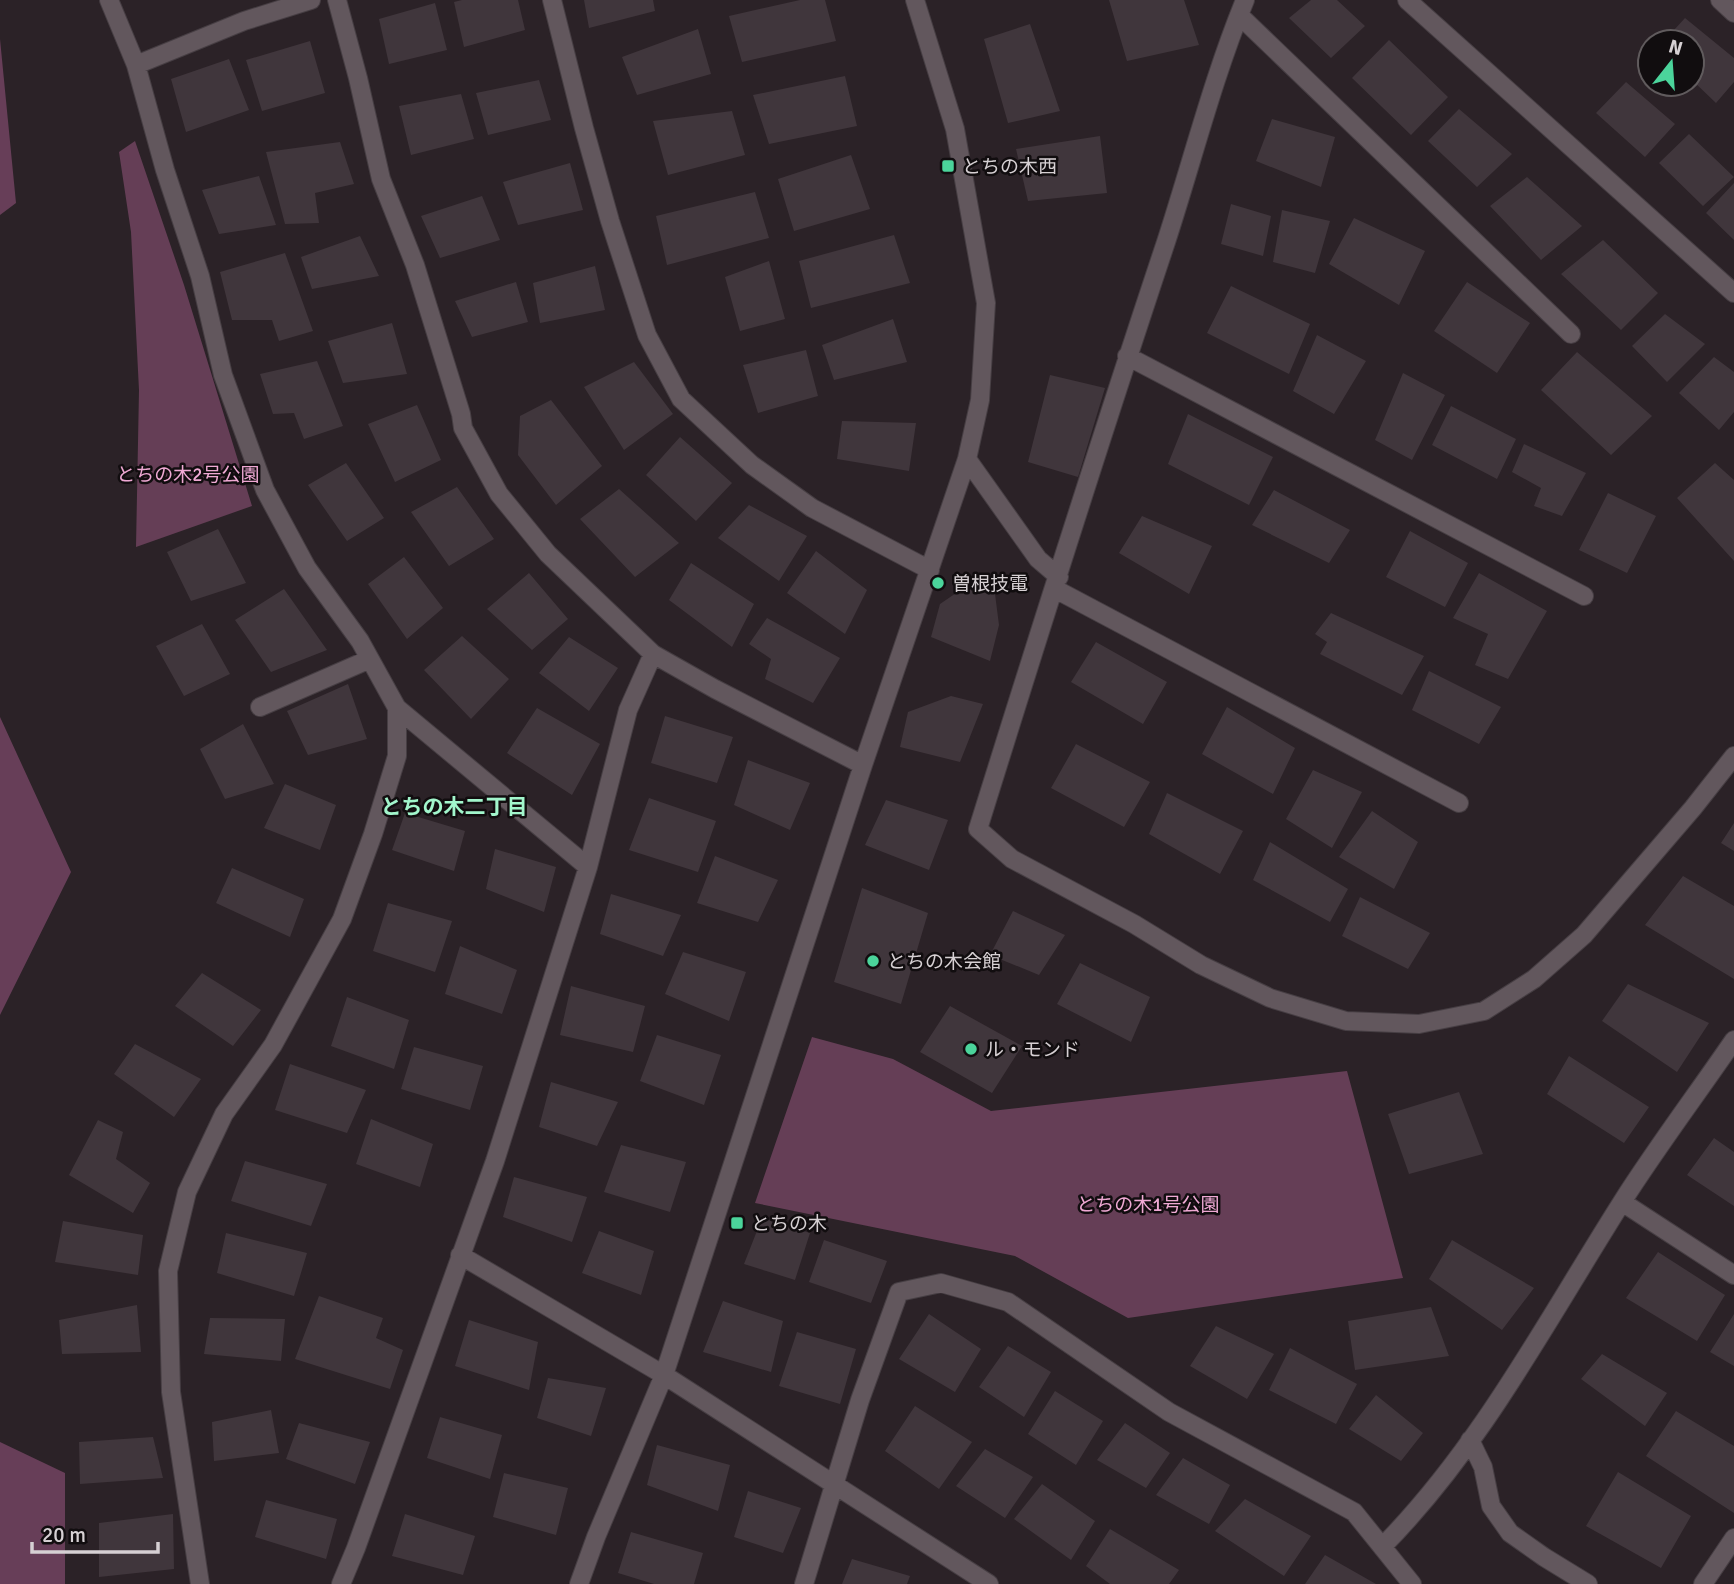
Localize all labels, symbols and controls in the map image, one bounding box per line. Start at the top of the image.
north arrow [1636,28,1706,98]
text: N [1666,34,1686,61]
place label: とちの木西 [962,155,1057,179]
marker: とちの木西 [940,158,956,174]
park label: とちの木2号公園 [116,463,260,487]
place label: 曽根技電 [952,572,1028,596]
marker: 曽根技電 [930,575,946,591]
district label: とちの木二丁目 [381,794,528,820]
place label: とちの木会館 [887,950,1001,974]
marker: とちの木会館 [865,953,881,969]
place label: ル・モンド [985,1038,1080,1062]
marker: ル・モンド [963,1041,979,1057]
park label: とちの木1号公園 [1076,1193,1220,1217]
place label: とちの木 [751,1212,827,1236]
marker: とちの木 [729,1215,745,1231]
scale bar [32,1510,158,1554]
text: 20 m [42,1522,86,1548]

